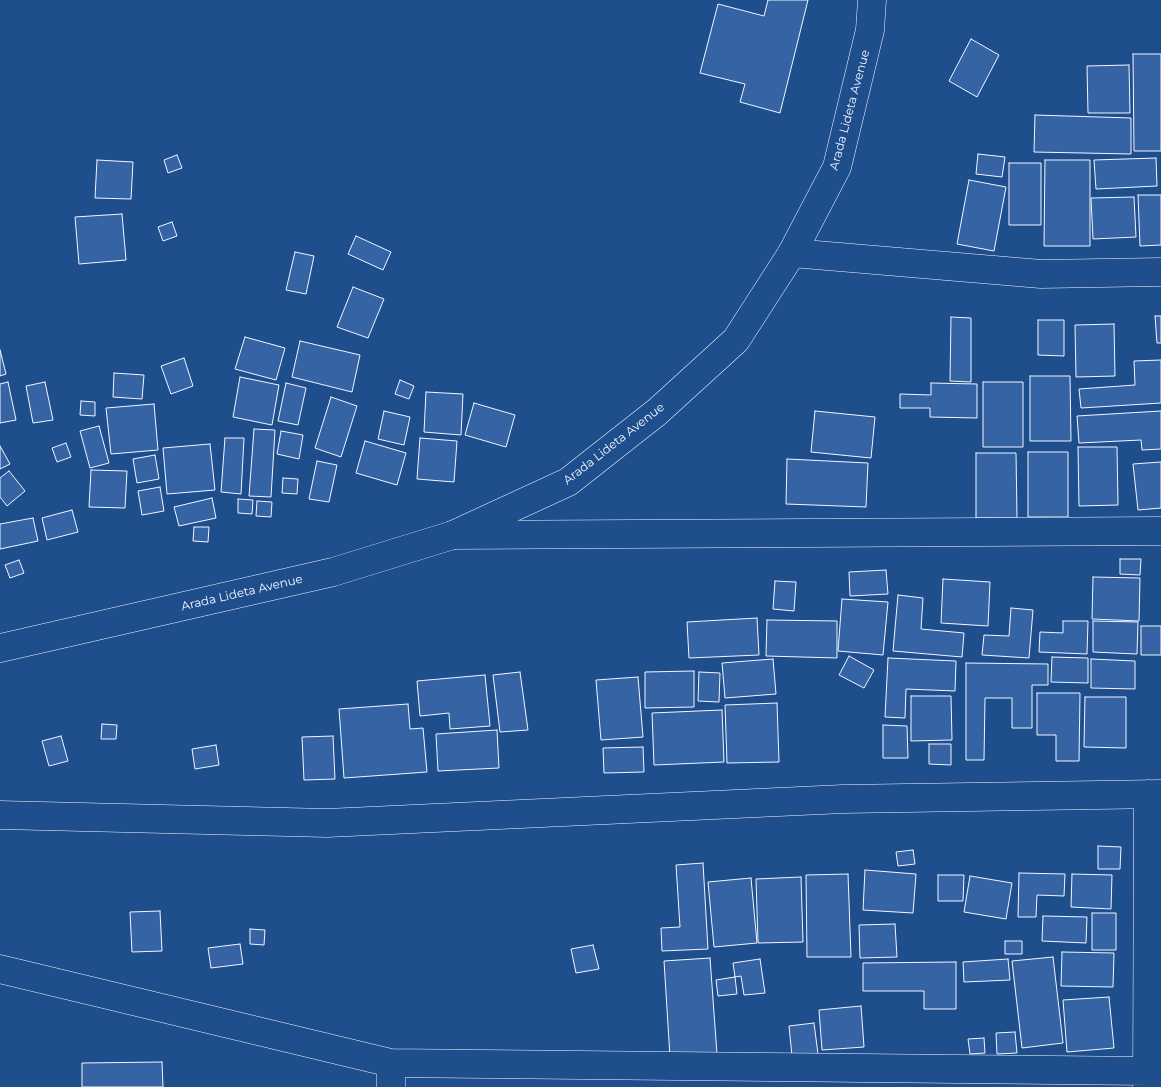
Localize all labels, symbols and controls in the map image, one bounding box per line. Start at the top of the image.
street label: Arada Lideta Avenue [827,48,873,172]
street label: Arada Lideta Avenue [561,400,667,488]
street label: Arada Lideta Avenue [180,572,304,614]

